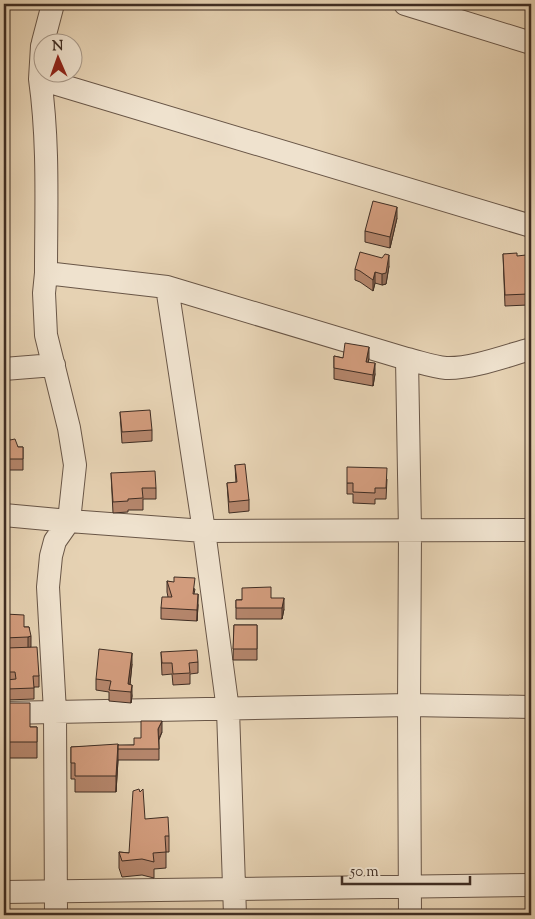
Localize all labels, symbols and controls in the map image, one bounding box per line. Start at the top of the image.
north arrow [32,32,82,82]
text: N [52,37,64,57]
scale bar [342,854,470,886]
text: 50 m [349,862,379,883]

